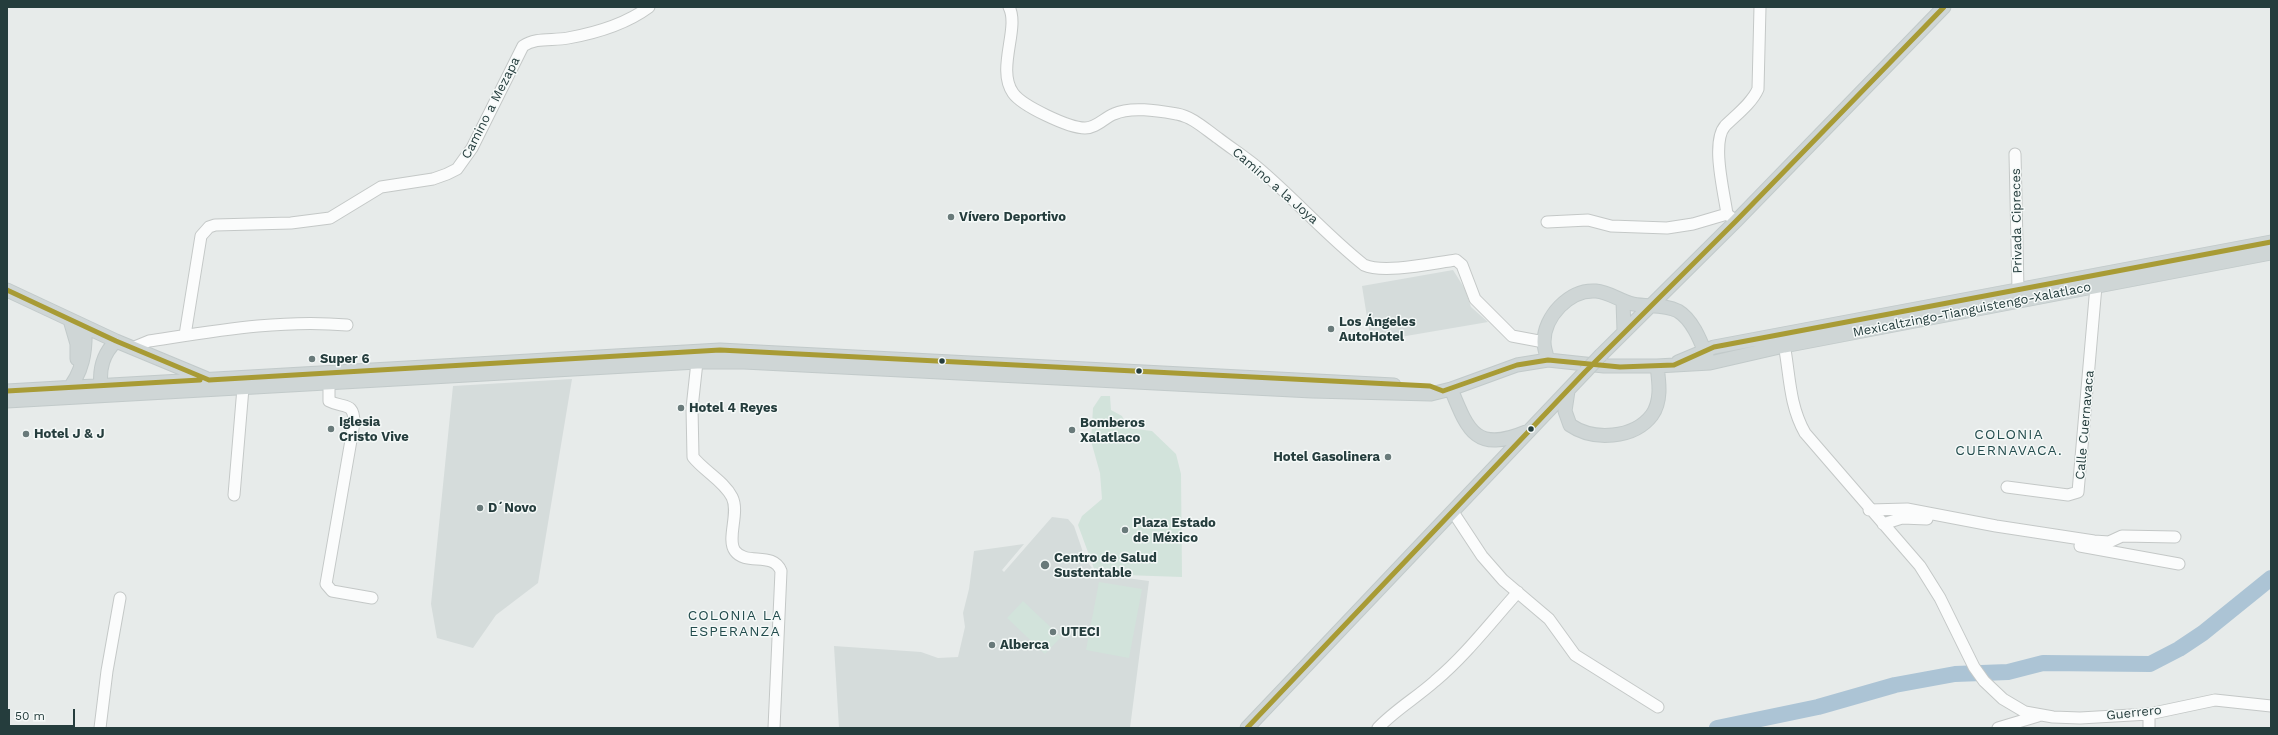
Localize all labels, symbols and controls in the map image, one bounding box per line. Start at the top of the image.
street label: Camino a Mezapa [459,54,523,162]
street label: Camino a la Joya [1229,144,1321,228]
street label: Privada Cipreces [2008,168,2026,274]
place label: Vívero Deportivo [959,209,1066,225]
marker: Vívero Deportivo [946,212,956,222]
street label: Mexicaltzingo-Tianguistengo-Xalatlaco [1852,279,2092,341]
place label: Los Ángeles AutoHotel [1339,314,1416,345]
marker: Los Ángeles AutoHotel [1326,324,1336,334]
place label: Super 6 [320,351,369,367]
marker: Super 6 [307,354,317,364]
unlabelled marker [937,356,947,366]
unlabelled marker [1134,366,1144,376]
street label: Calle Cuernavaca [2072,370,2098,480]
place label: Hotel 4 Reyes [689,400,777,416]
marker: Hotel 4 Reyes [676,403,686,413]
place label: Iglesia Cristo Vive [339,414,409,445]
place label: Bomberos Xalatlaco [1080,415,1145,446]
marker: Iglesia Cristo Vive [326,424,336,434]
unlabelled marker [1526,424,1536,434]
marker: Bomberos Xalatlaco [1067,425,1077,435]
place label: Hotel J & J [34,426,104,442]
district label: COLONIA CUERNAVACA. [1955,427,2063,460]
marker: Hotel J & J [21,429,31,439]
place label: Hotel Gasolinera [1273,449,1380,465]
marker: Hotel Gasolinera [1383,452,1393,462]
place label: D´Novo [488,500,537,516]
marker: D´Novo [475,503,485,513]
place label: Plaza Estado de México [1133,515,1216,546]
marker: Plaza Estado de México [1120,525,1130,535]
place label: Centro de Salud Sustentable [1054,550,1157,581]
marker: Centro de Salud Sustentable [1039,559,1051,571]
district label: COLONIA LA ESPERANZA [688,608,782,640]
place label: UTECI [1061,624,1100,640]
marker: UTECI [1048,627,1058,637]
place label: Alberca [1000,637,1049,653]
marker: Alberca [987,640,997,650]
scale bar [10,701,77,727]
street label: Guerrero [2105,702,2163,724]
text: 50 m [15,709,45,723]

